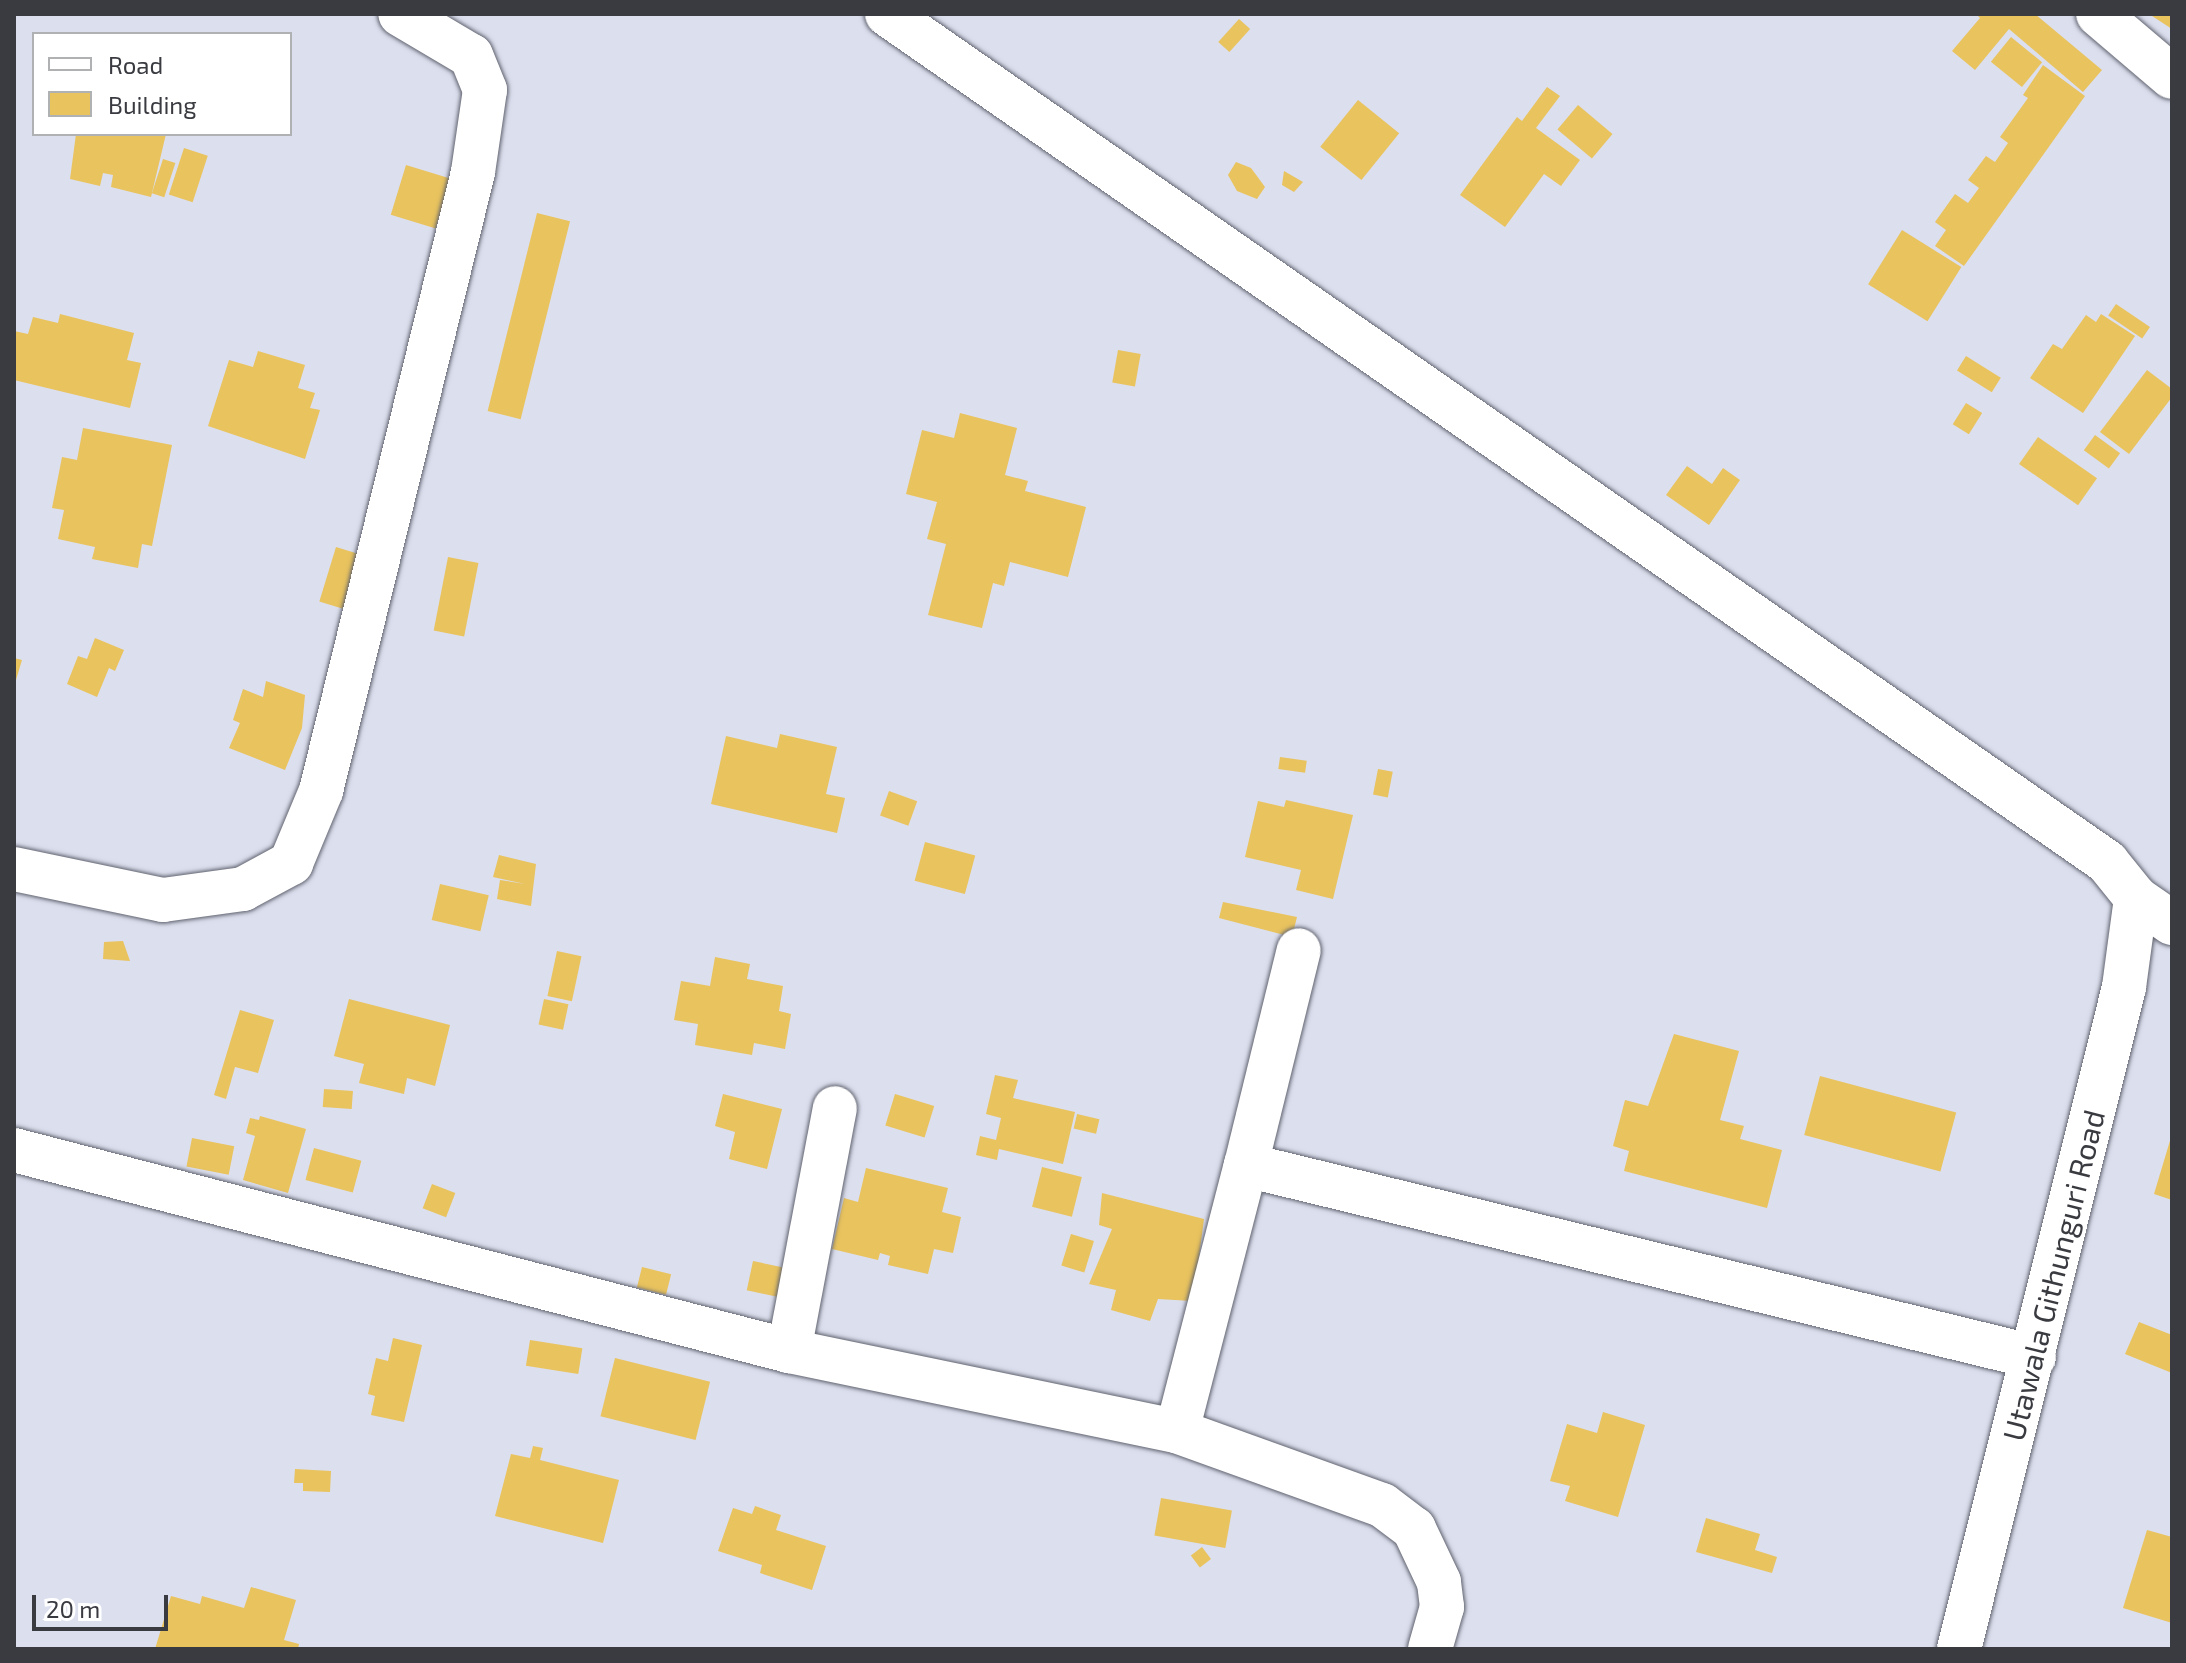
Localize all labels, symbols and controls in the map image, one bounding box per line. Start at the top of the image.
legend [32,32,292,136]
text: Road [108,50,163,79]
text: Building [108,90,197,119]
street label: Utawala Githunguri Road [1994,1106,2112,1444]
scale bar [36,1579,172,1629]
text: 20 m [46,1594,100,1623]

